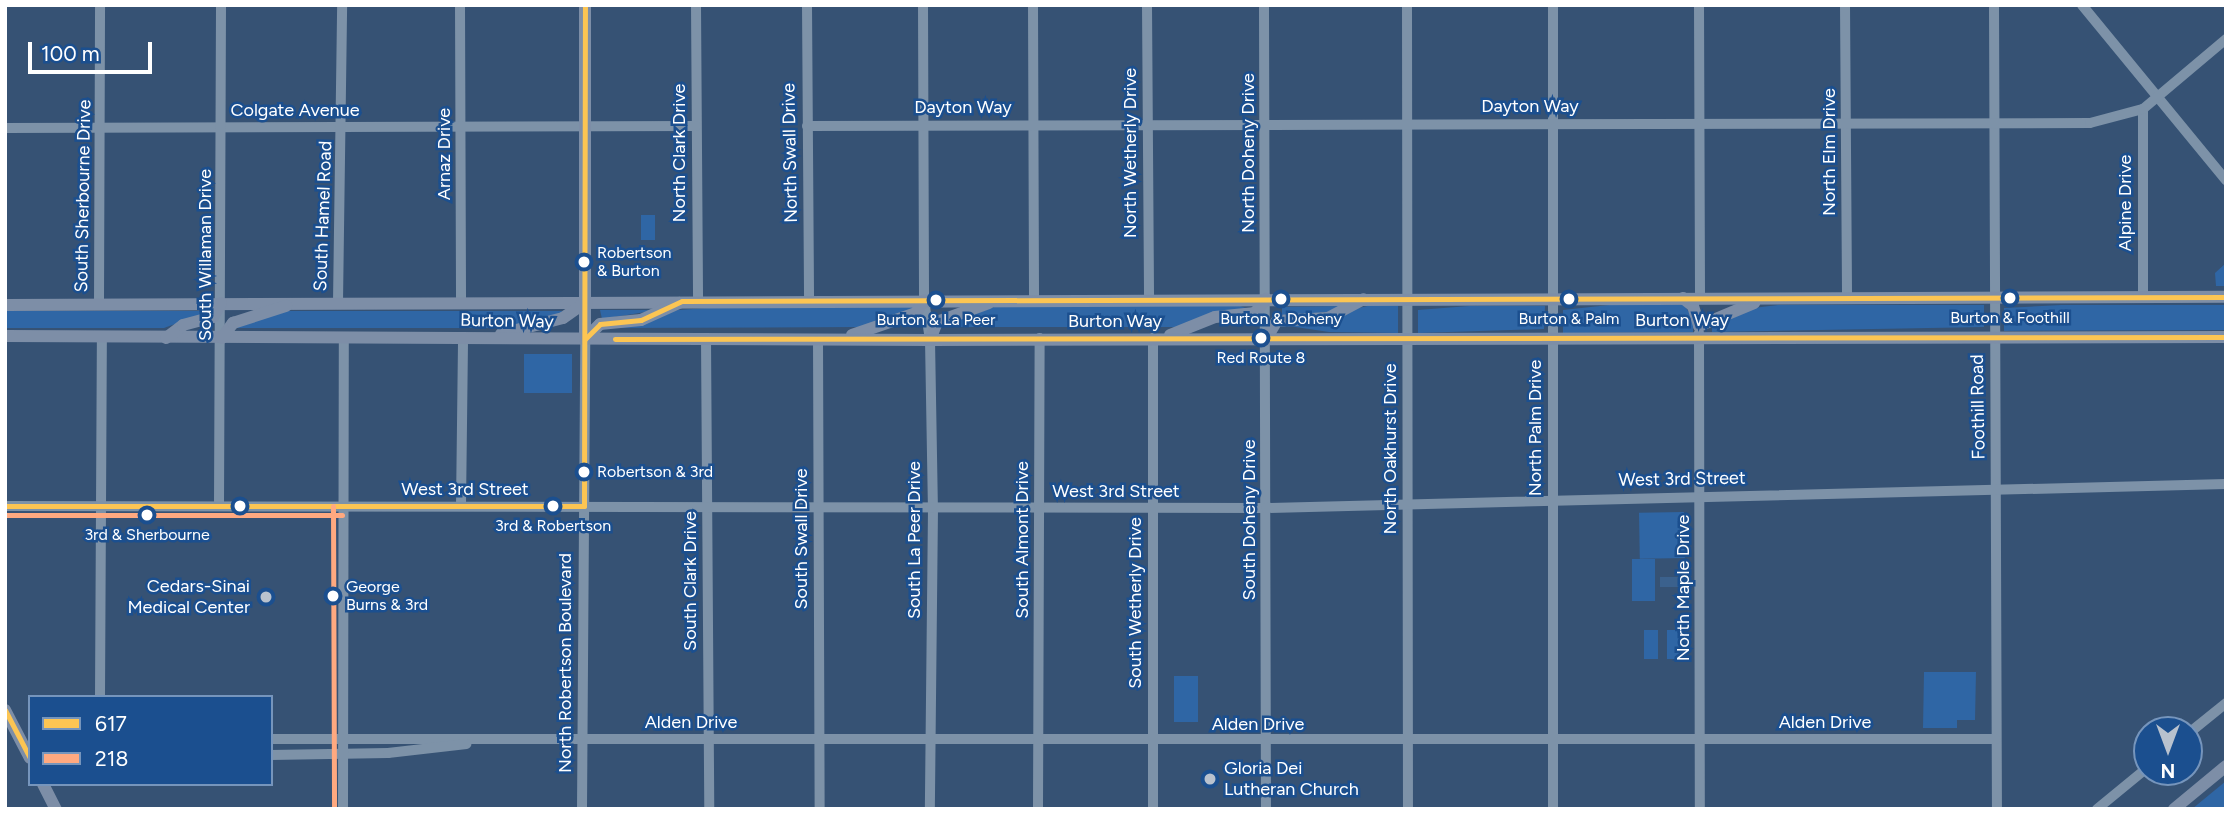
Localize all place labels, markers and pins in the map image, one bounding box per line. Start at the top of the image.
place label: Robertson & Burton [597,243,672,281]
marker: Robertson & Burton [577,255,591,269]
marker: Burton & Foothill [2003,291,2017,305]
marker: Burton & Doheny [1274,292,1288,306]
marker: Burton & Palm [1562,292,1576,306]
marker: Burton & La Peer [929,293,943,307]
place label: Burton & Foothill [1950,308,2070,328]
place label: Burton & Doheny [1220,309,1342,329]
place label: Burton & Palm [1519,309,1619,329]
place label: Burton & La Peer [877,310,995,330]
marker: Red Route 8 [1254,331,1268,345]
place label: Red Route 8 [1217,348,1305,368]
place label: Robertson & 3rd [597,462,713,482]
marker: Robertson & 3rd [577,465,591,479]
unlabelled marker [233,499,247,513]
marker: 3rd & Robertson [546,499,560,513]
marker: 3rd & Sherbourne [140,508,154,522]
place label: 3rd & Robertson [495,516,611,536]
place label: 3rd & Sherbourne [84,525,210,545]
place label: Cedars-Sinai Medical Center [127,576,250,618]
place label: George Burns & 3rd [346,577,428,615]
marker: Cedars-Sinai Medical Center [256,587,276,607]
marker: George Burns & 3rd [326,589,340,603]
place label: Gloria Dei Lutheran Church [1224,758,1359,800]
marker: Gloria Dei Lutheran Church [1202,771,1218,787]

